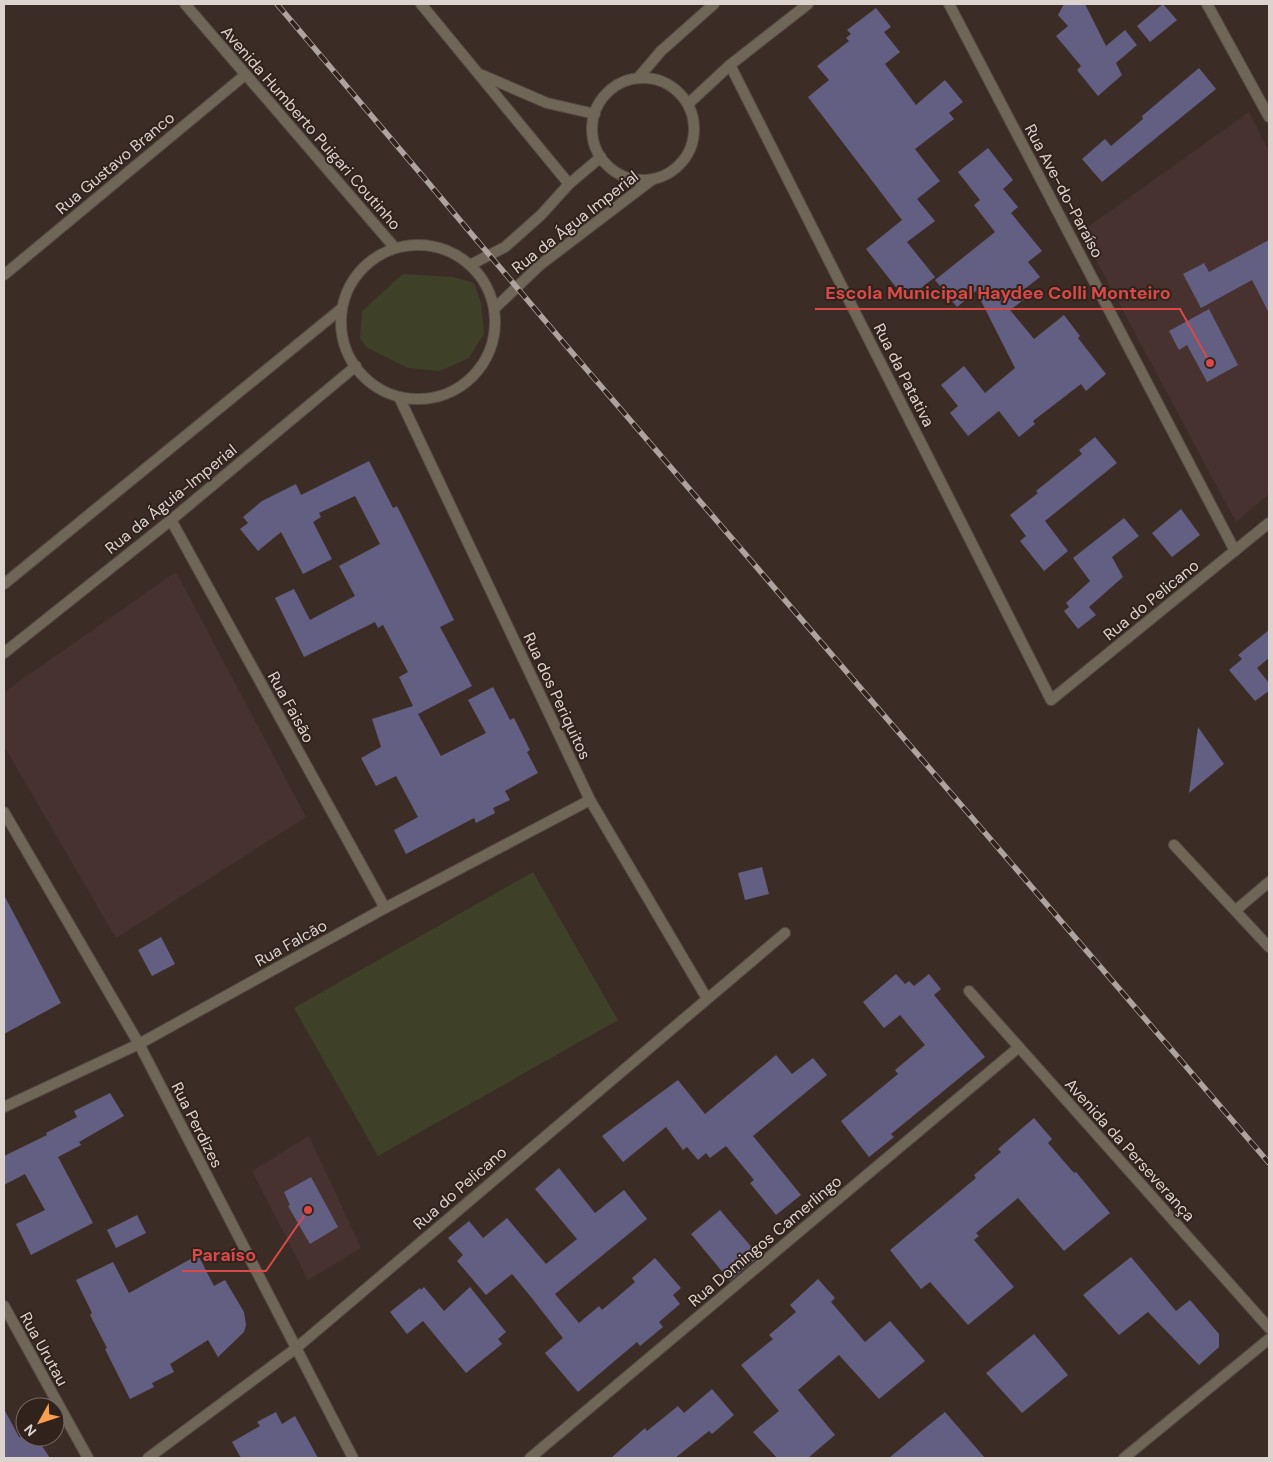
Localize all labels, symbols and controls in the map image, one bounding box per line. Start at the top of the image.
street label: Avenida Humberto Puigari Coutinho [216,21,406,235]
street label: Rua Gustavo Branco [51,107,179,219]
street label: Rua Ave-do-Paraíso [1020,120,1108,262]
street label: Rua da Água Imperial [507,166,643,278]
callout: Escola Municipal Haydee Colli Monteiro [815,276,1180,309]
text: Escola Municipal Haydee Colli Monteiro [825,281,1171,305]
street label: Rua da Patativa [869,320,939,430]
street label: Rua da Águia-Imperial [101,439,241,559]
street label: Rua do Pelicano [1099,555,1203,645]
street label: Rua dos Periquitos [518,629,596,763]
street label: Rua Faisão [263,668,319,746]
street label: Rua Falcão [251,915,331,971]
street label: Avenida da Perseverança [1060,1074,1200,1226]
street label: Rua Perdizes [166,1079,228,1171]
street label: Rua do Pelicano [409,1142,511,1234]
street label: Rua Domingos Camerlingo [684,1171,846,1311]
callout: Paraíso [182,1238,266,1271]
text: Paraíso [192,1243,256,1267]
street label: Rua Urutau [15,1308,73,1390]
north arrow [15,1397,65,1447]
text: N [20,1421,40,1440]

